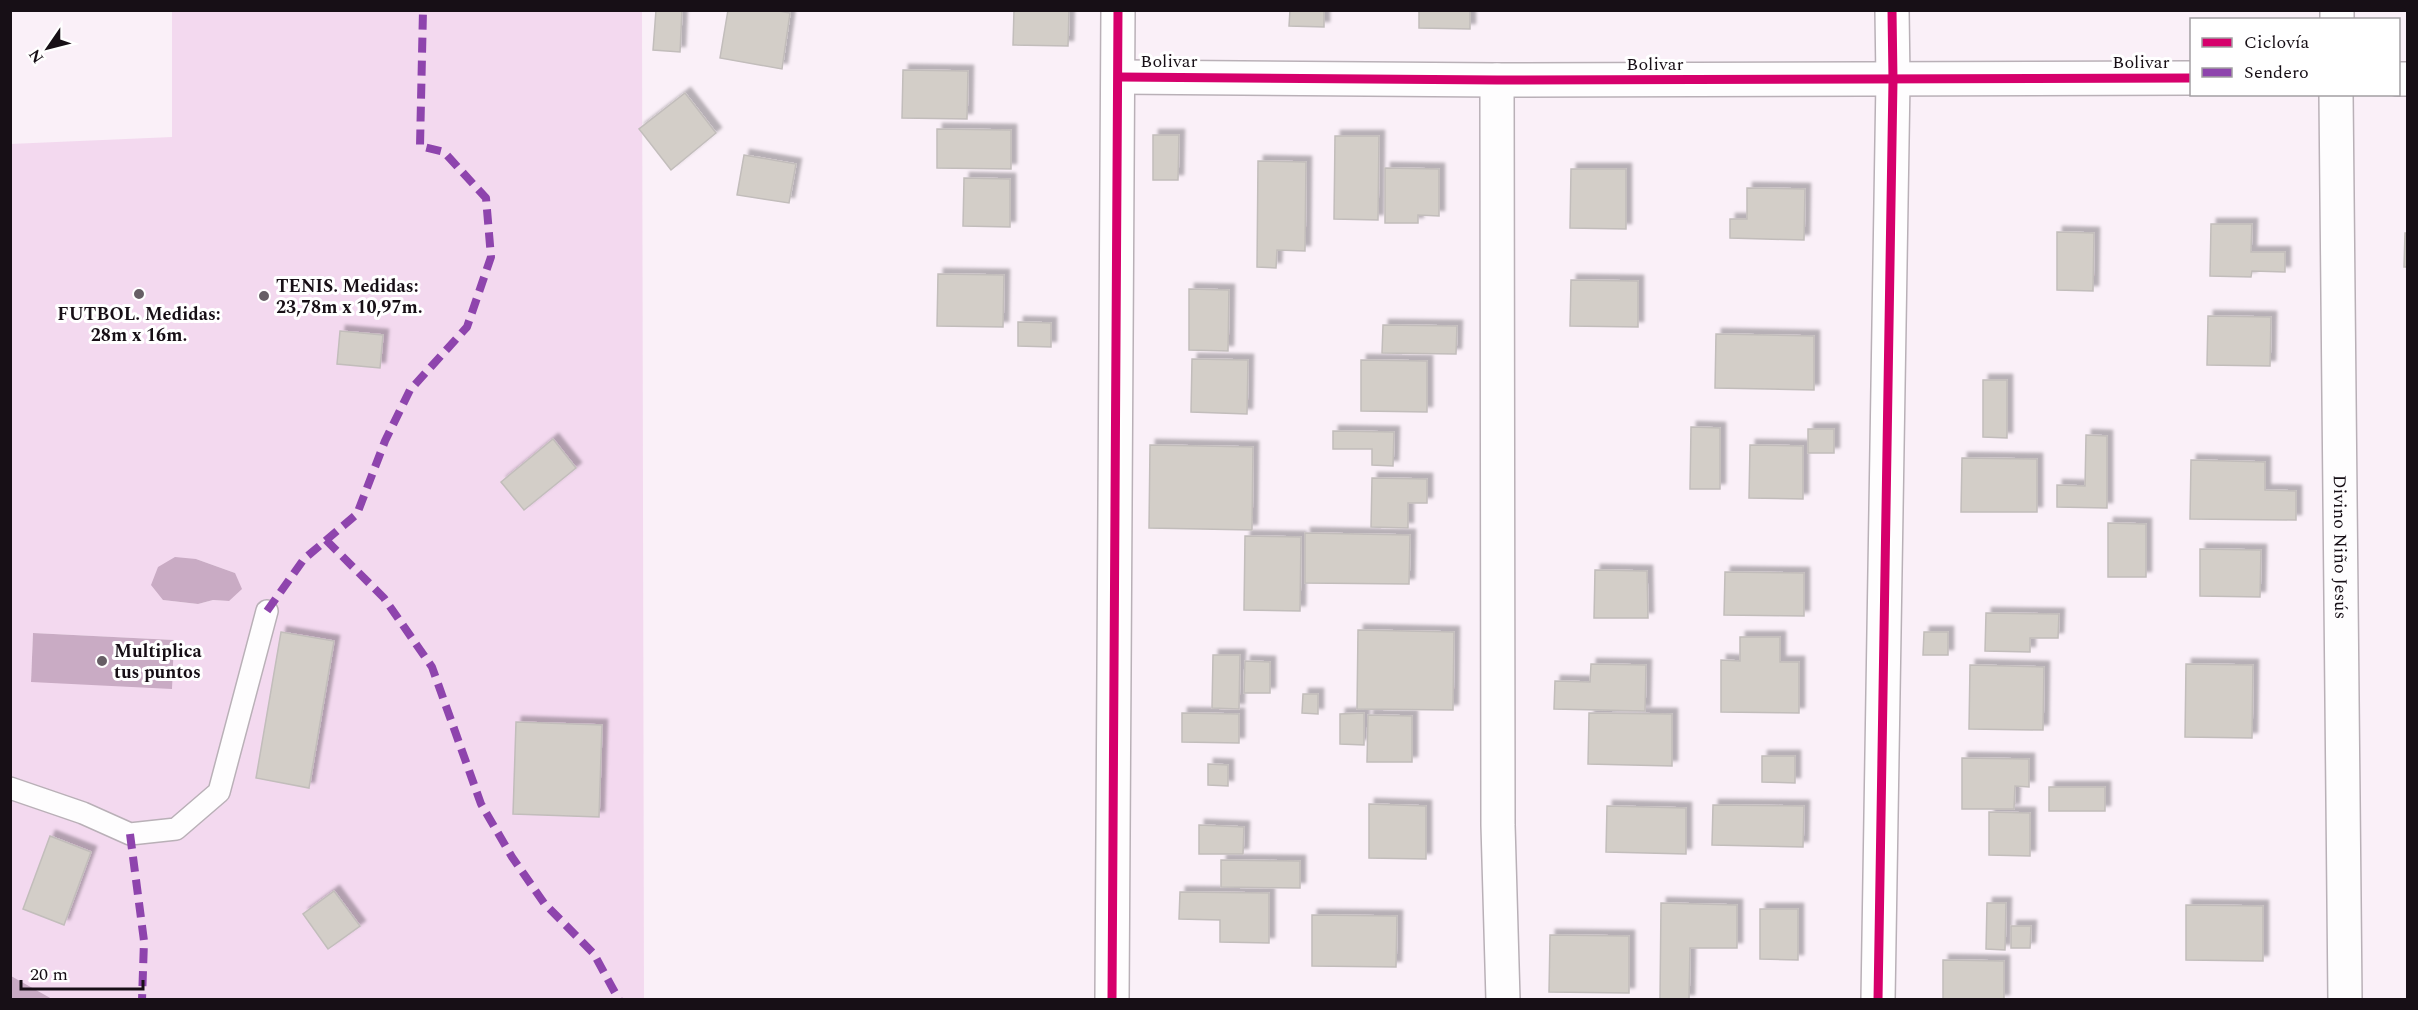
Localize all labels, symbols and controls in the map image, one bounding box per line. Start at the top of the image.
north arrow [18,18,78,78]
legend [2190,18,2400,96]
text: Ciclovía [2244,29,2310,56]
text: N [23,44,50,68]
street label: Bolivar [1140,48,1198,75]
street label: Bolivar [2112,49,2170,76]
street label: Bolivar [1626,51,1684,78]
text: Sendero [2244,59,2309,86]
place label: TENIS. Medidas: 23,78m x 10,97m. [276,273,423,321]
marker: FUTBOL. Medidas: 28m x 16m. [132,287,146,301]
marker: TENIS. Medidas: 23,78m x 10,97m. [257,289,271,303]
place label: FUTBOL. Medidas: 28m x 16m. [57,301,221,349]
street label: Divino Niño Jesús [2326,475,2354,619]
place label: Multiplica tus puntos [114,638,203,686]
marker: Multiplica tus puntos [95,654,109,668]
scale bar [21,953,142,991]
text: 20 m [30,961,68,988]

